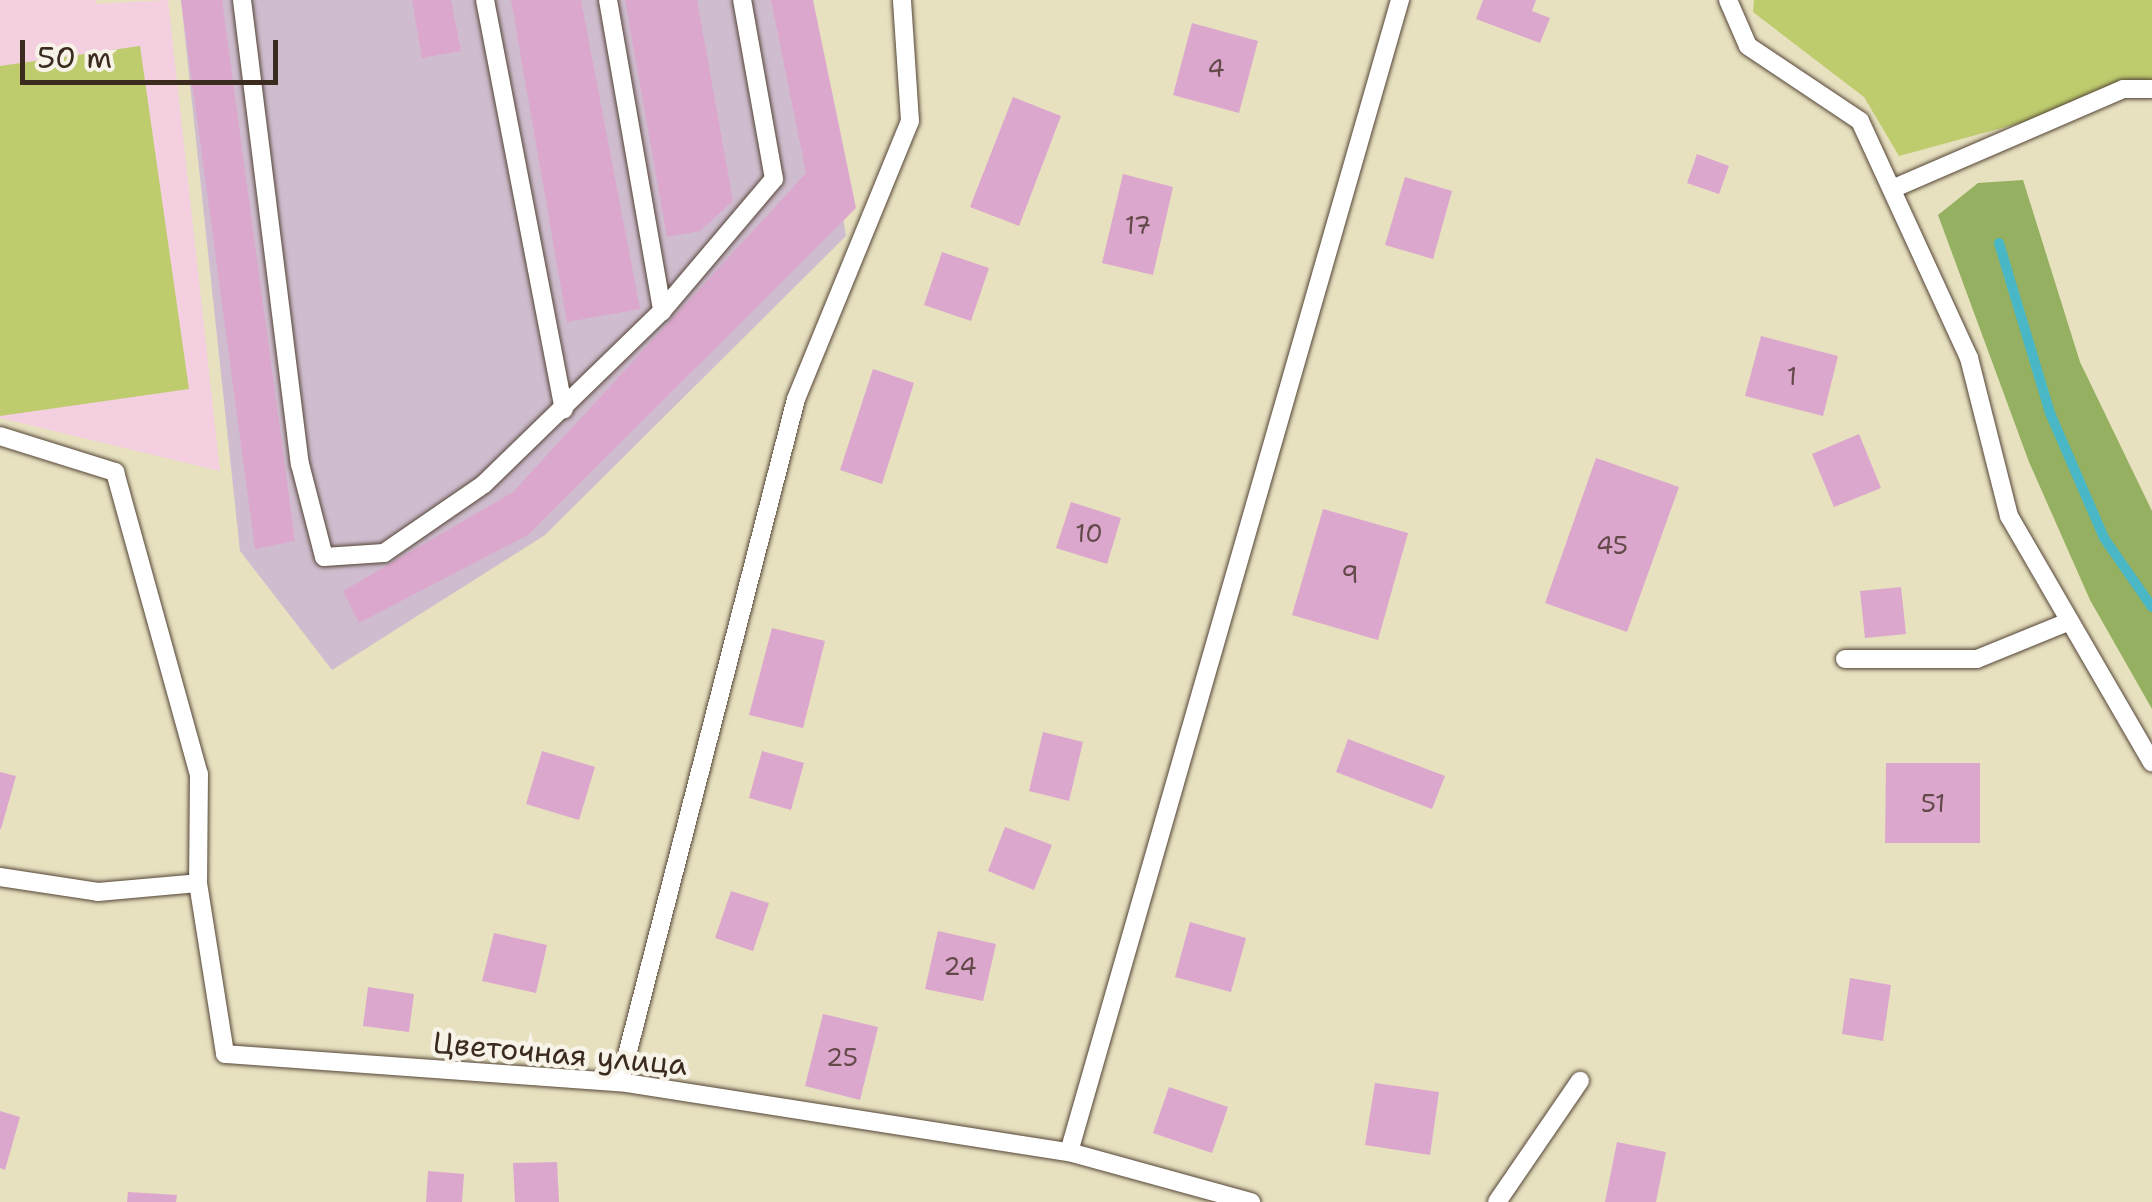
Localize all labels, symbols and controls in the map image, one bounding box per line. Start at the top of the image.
scale bar [25,20,282,82]
text: 50 m [37,37,112,78]
house number: 4 [1207,53,1225,83]
house number: 17 [1125,210,1151,240]
house number: 1 [1787,361,1797,391]
house number: 10 [1075,518,1103,548]
house number: 45 [1596,530,1628,560]
house number: 9 [1341,559,1359,589]
house number: 51 [1921,788,1945,818]
house number: 24 [943,951,977,981]
street label: Цветочная улица [431,1025,689,1083]
house number: 25 [826,1042,858,1072]

